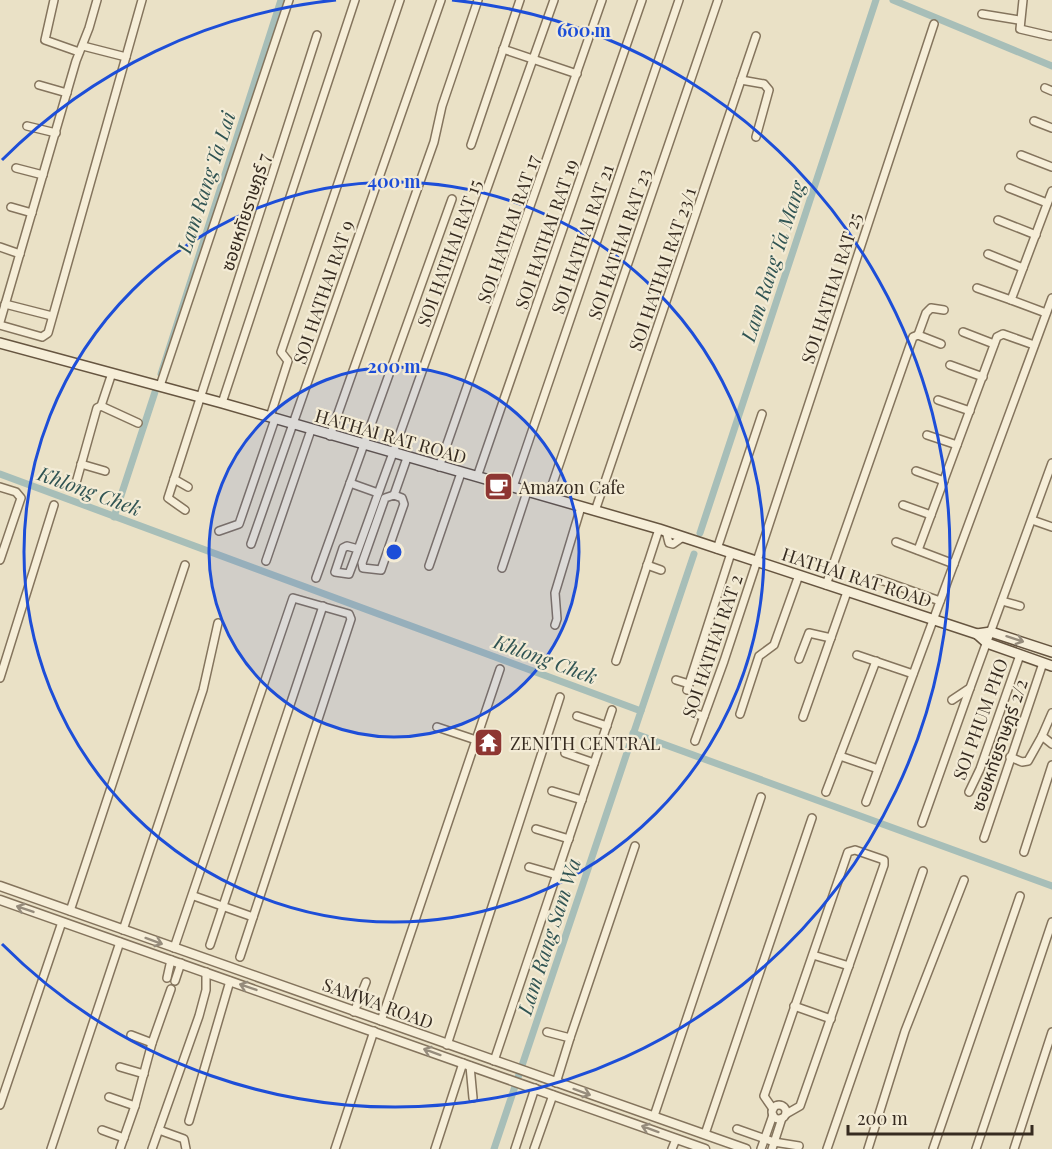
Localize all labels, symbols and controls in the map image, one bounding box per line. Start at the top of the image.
text: 600 m [557,18,612,42]
water label: Lam Rang Ta Lai [169,107,241,257]
street label: ซอยหทัยราษฎร์ 7 [215,149,276,274]
street label: SOI HATHAI RAT 17 [471,151,545,306]
street label: SOI HATHAI RAT 19 [509,156,583,312]
street label: SOI HATHAI RAT 21 [545,161,619,317]
street label: SOI HATHAI RAT 23 [582,165,656,323]
text: 400 m [367,169,421,193]
street label: SOI HATHAI RAT 15 [411,176,487,330]
water label: Lam Rang Ta Mang [733,176,811,346]
street label: SOI HATHAI RAT 23/1 [623,184,701,354]
street label: SOI HATHAI RAT 25 [795,209,867,367]
street label: SOI HATHAI RAT 9 [287,217,359,367]
text: 200 m [367,354,421,378]
street label: HATHAI RAT ROAD [312,403,470,469]
water label: Khlong Chek [34,458,145,521]
cafe icon: Amazon Cafe [482,471,514,503]
place label: Amazon Cafe [518,475,625,499]
street label: HATHAI RAT ROAD [779,541,935,613]
centre of rings [384,542,404,562]
street label: SOI HATHAI RAT 2 [676,571,748,721]
water label: Khlong Chek [490,626,601,689]
one-way arrow [1005,635,1024,646]
street label: SOI PHUM PHO [947,655,1013,783]
street label: ซอยหทัยราษฎร์ 2/2 [965,676,1033,814]
temple icon: ZENITH CENTRAL [473,727,505,759]
place label: ZENITH CENTRAL [510,731,661,755]
water label: Lam Rang Sam Wa [510,854,586,1019]
one-way arrow [16,902,35,913]
one-way arrow [144,936,163,947]
street label: SAMWA ROAD [319,972,437,1034]
one-way arrow [240,981,258,992]
one-way arrow [423,1046,442,1057]
one-way arrow [572,1087,591,1098]
scale bar [848,1098,1032,1136]
text: 200 m [857,1106,908,1130]
one-way arrow [641,1123,660,1134]

